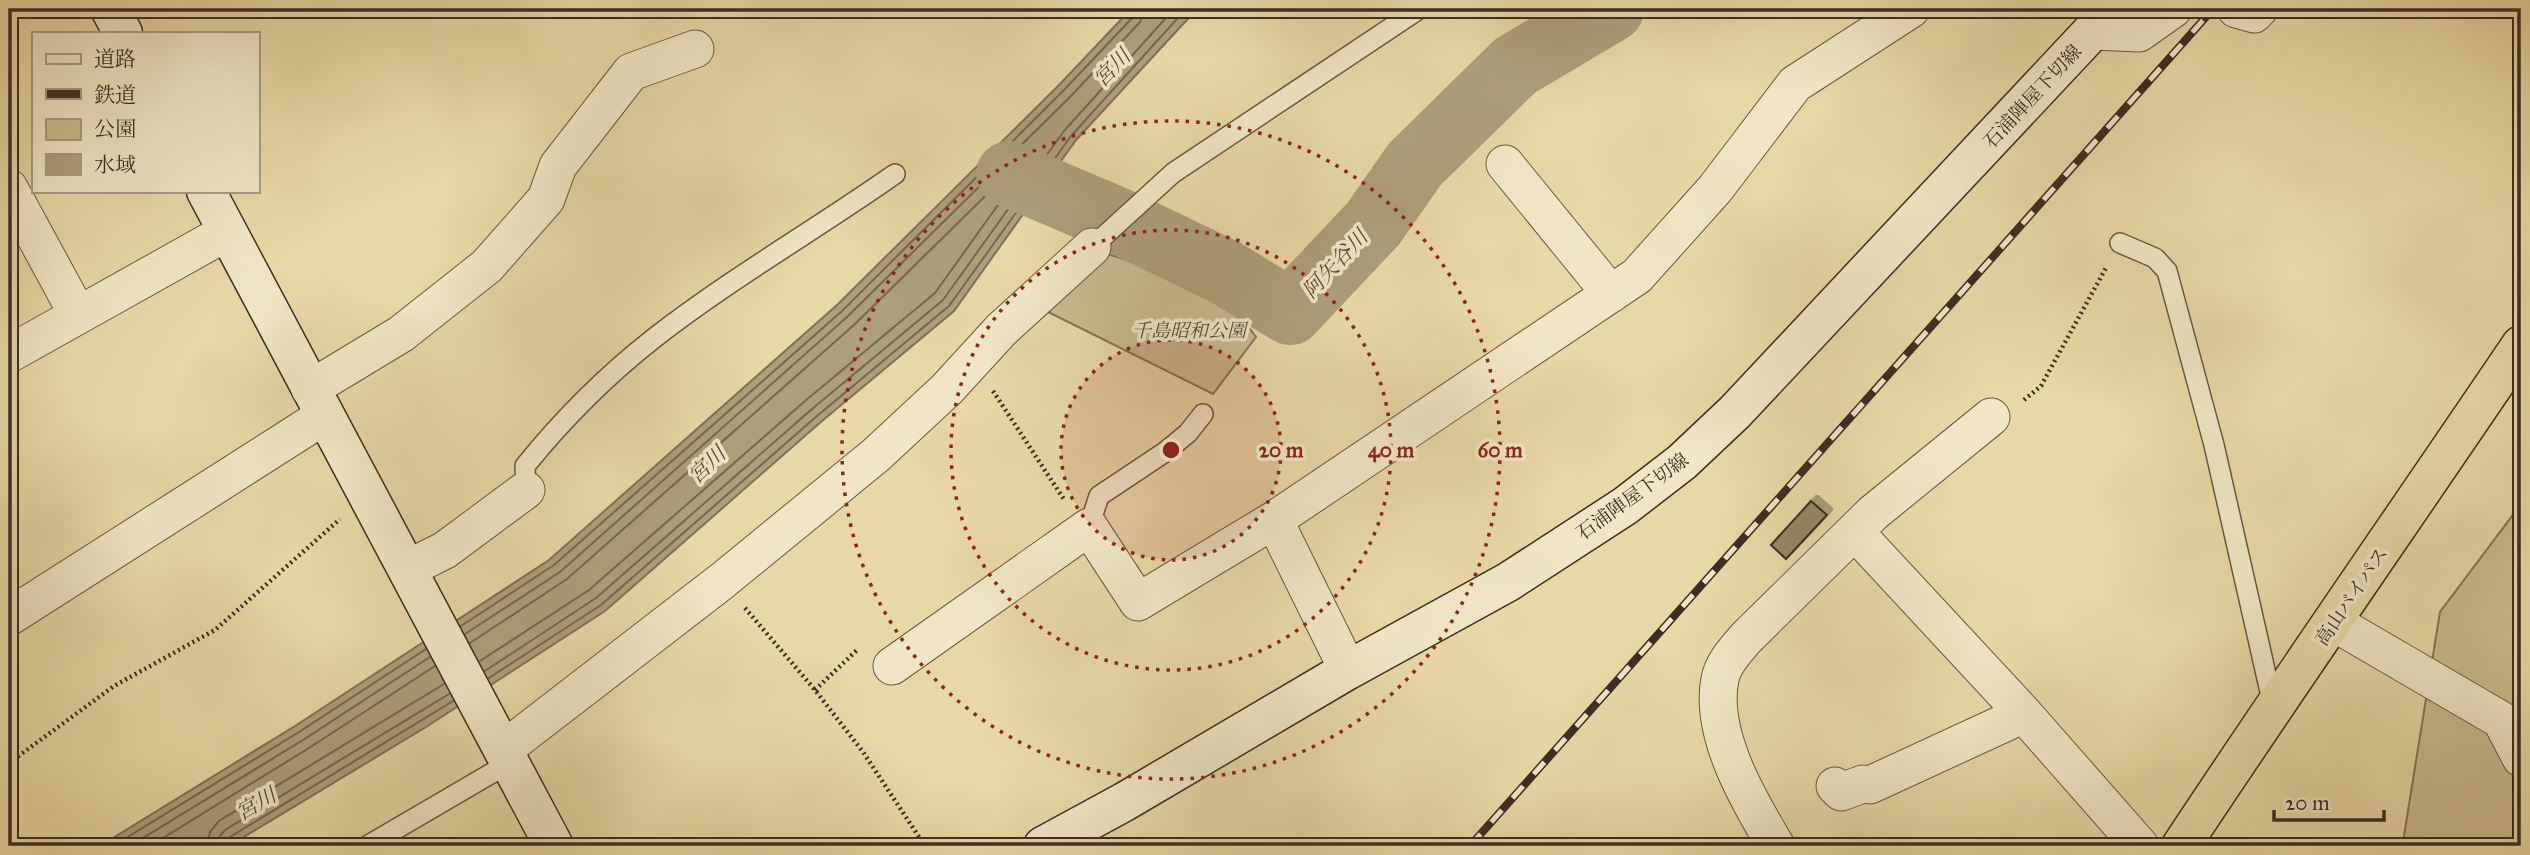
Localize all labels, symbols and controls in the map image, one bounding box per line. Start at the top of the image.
legend [32,32,259,192]
street label: 石浦陣屋下切線 [1979,40,2086,153]
water label: 宮川 [1088,42,1137,92]
text: 道路 [94,46,136,72]
text: 鉄道 [94,82,136,108]
text: 公園 [94,116,136,142]
text: 水域 [94,152,136,178]
water label: 阿矢谷川 [1297,223,1375,304]
park label: 千島昭和公園 [1132,319,1249,342]
text: 20 m [1259,437,1304,463]
text: 40 m [1368,437,1414,463]
text: 60 m [1477,437,1523,463]
centre of rings [1159,438,1183,462]
water label: 宮川 [683,440,733,489]
street label: 石浦陣屋下切線 [1572,448,1693,545]
street label: 高山バイパス [2310,543,2393,650]
scale bar [2274,778,2385,822]
water label: 宮川 [231,781,282,826]
text: 20 m [2285,790,2330,816]

